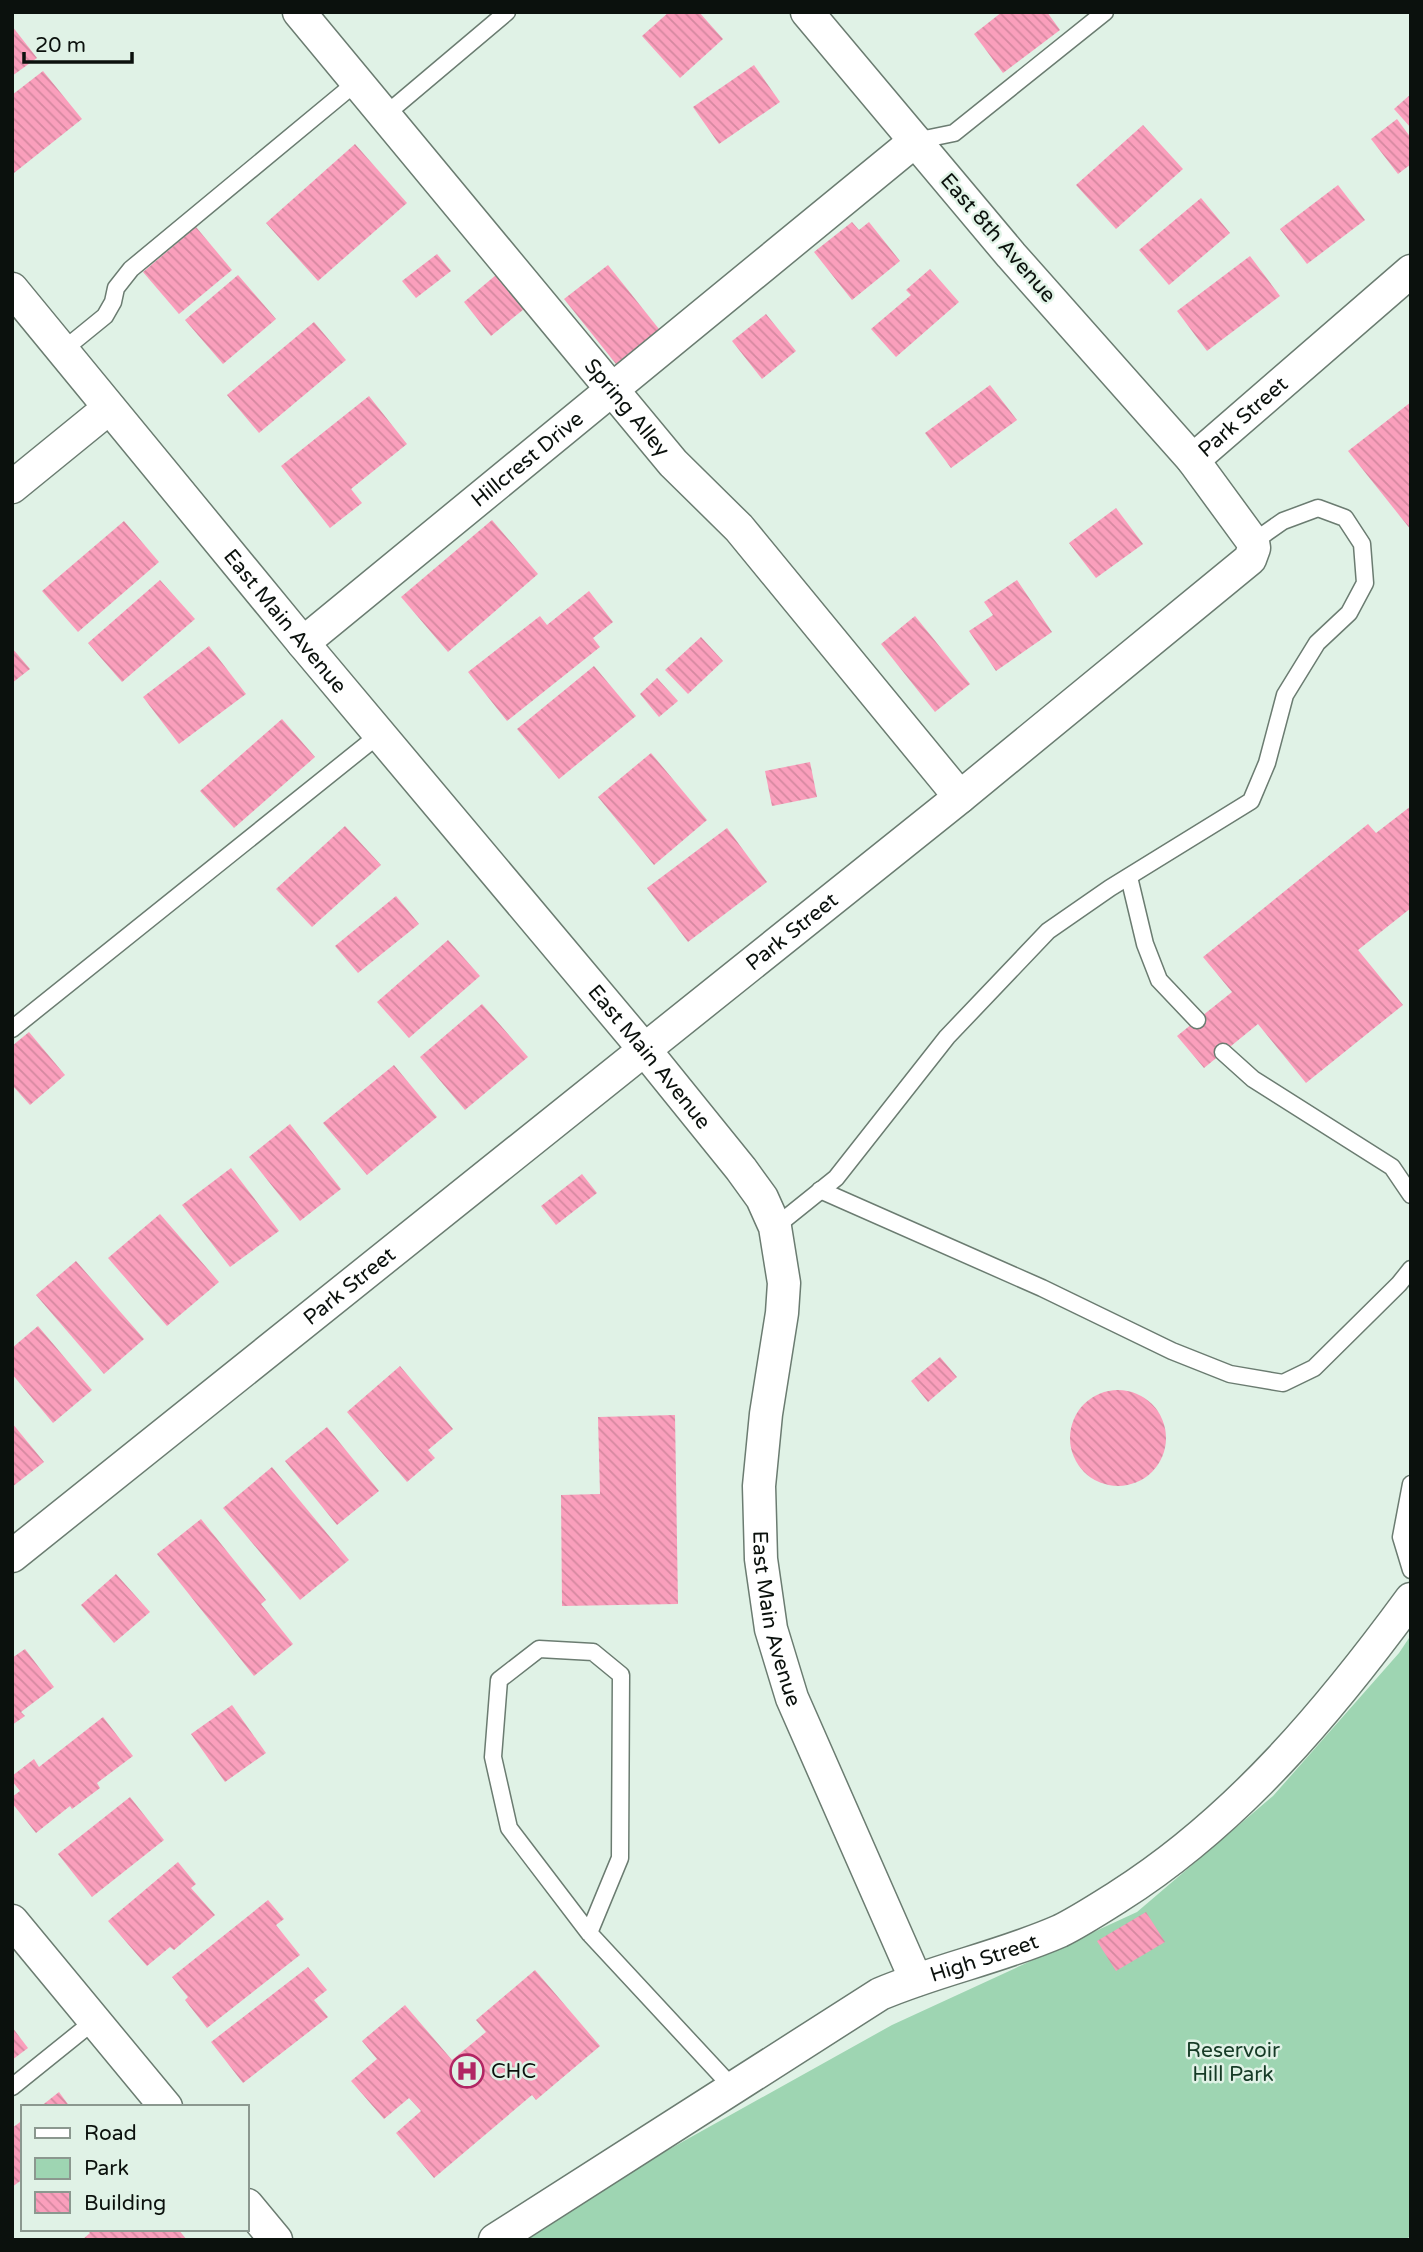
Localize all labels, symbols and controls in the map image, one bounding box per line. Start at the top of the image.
scale bar [24,21,133,65]
text: 20 m [35,33,86,58]
street label: East 8th Avenue [935,168,1061,308]
street label: Spring Alley [579,354,675,462]
street label: Park Street [1193,371,1293,462]
street label: Hillcrest Drive [466,406,588,512]
street label: East Main Avenue [218,544,352,698]
street label: Park Street [741,887,843,976]
street label: East Main Avenue [583,980,716,1134]
street label: Park Street [298,1242,400,1330]
street label: East Main Avenue [748,1530,807,1711]
street label: High Street [927,1929,1042,1987]
park label: Reservoir Hill Park [1186,2038,1280,2087]
hospital icon: CHC [448,2052,486,2090]
place label: CHC [491,2059,536,2084]
legend [21,2105,248,2231]
text: Road [84,2121,137,2146]
text: Park [84,2156,129,2181]
text: Building [84,2191,166,2216]

